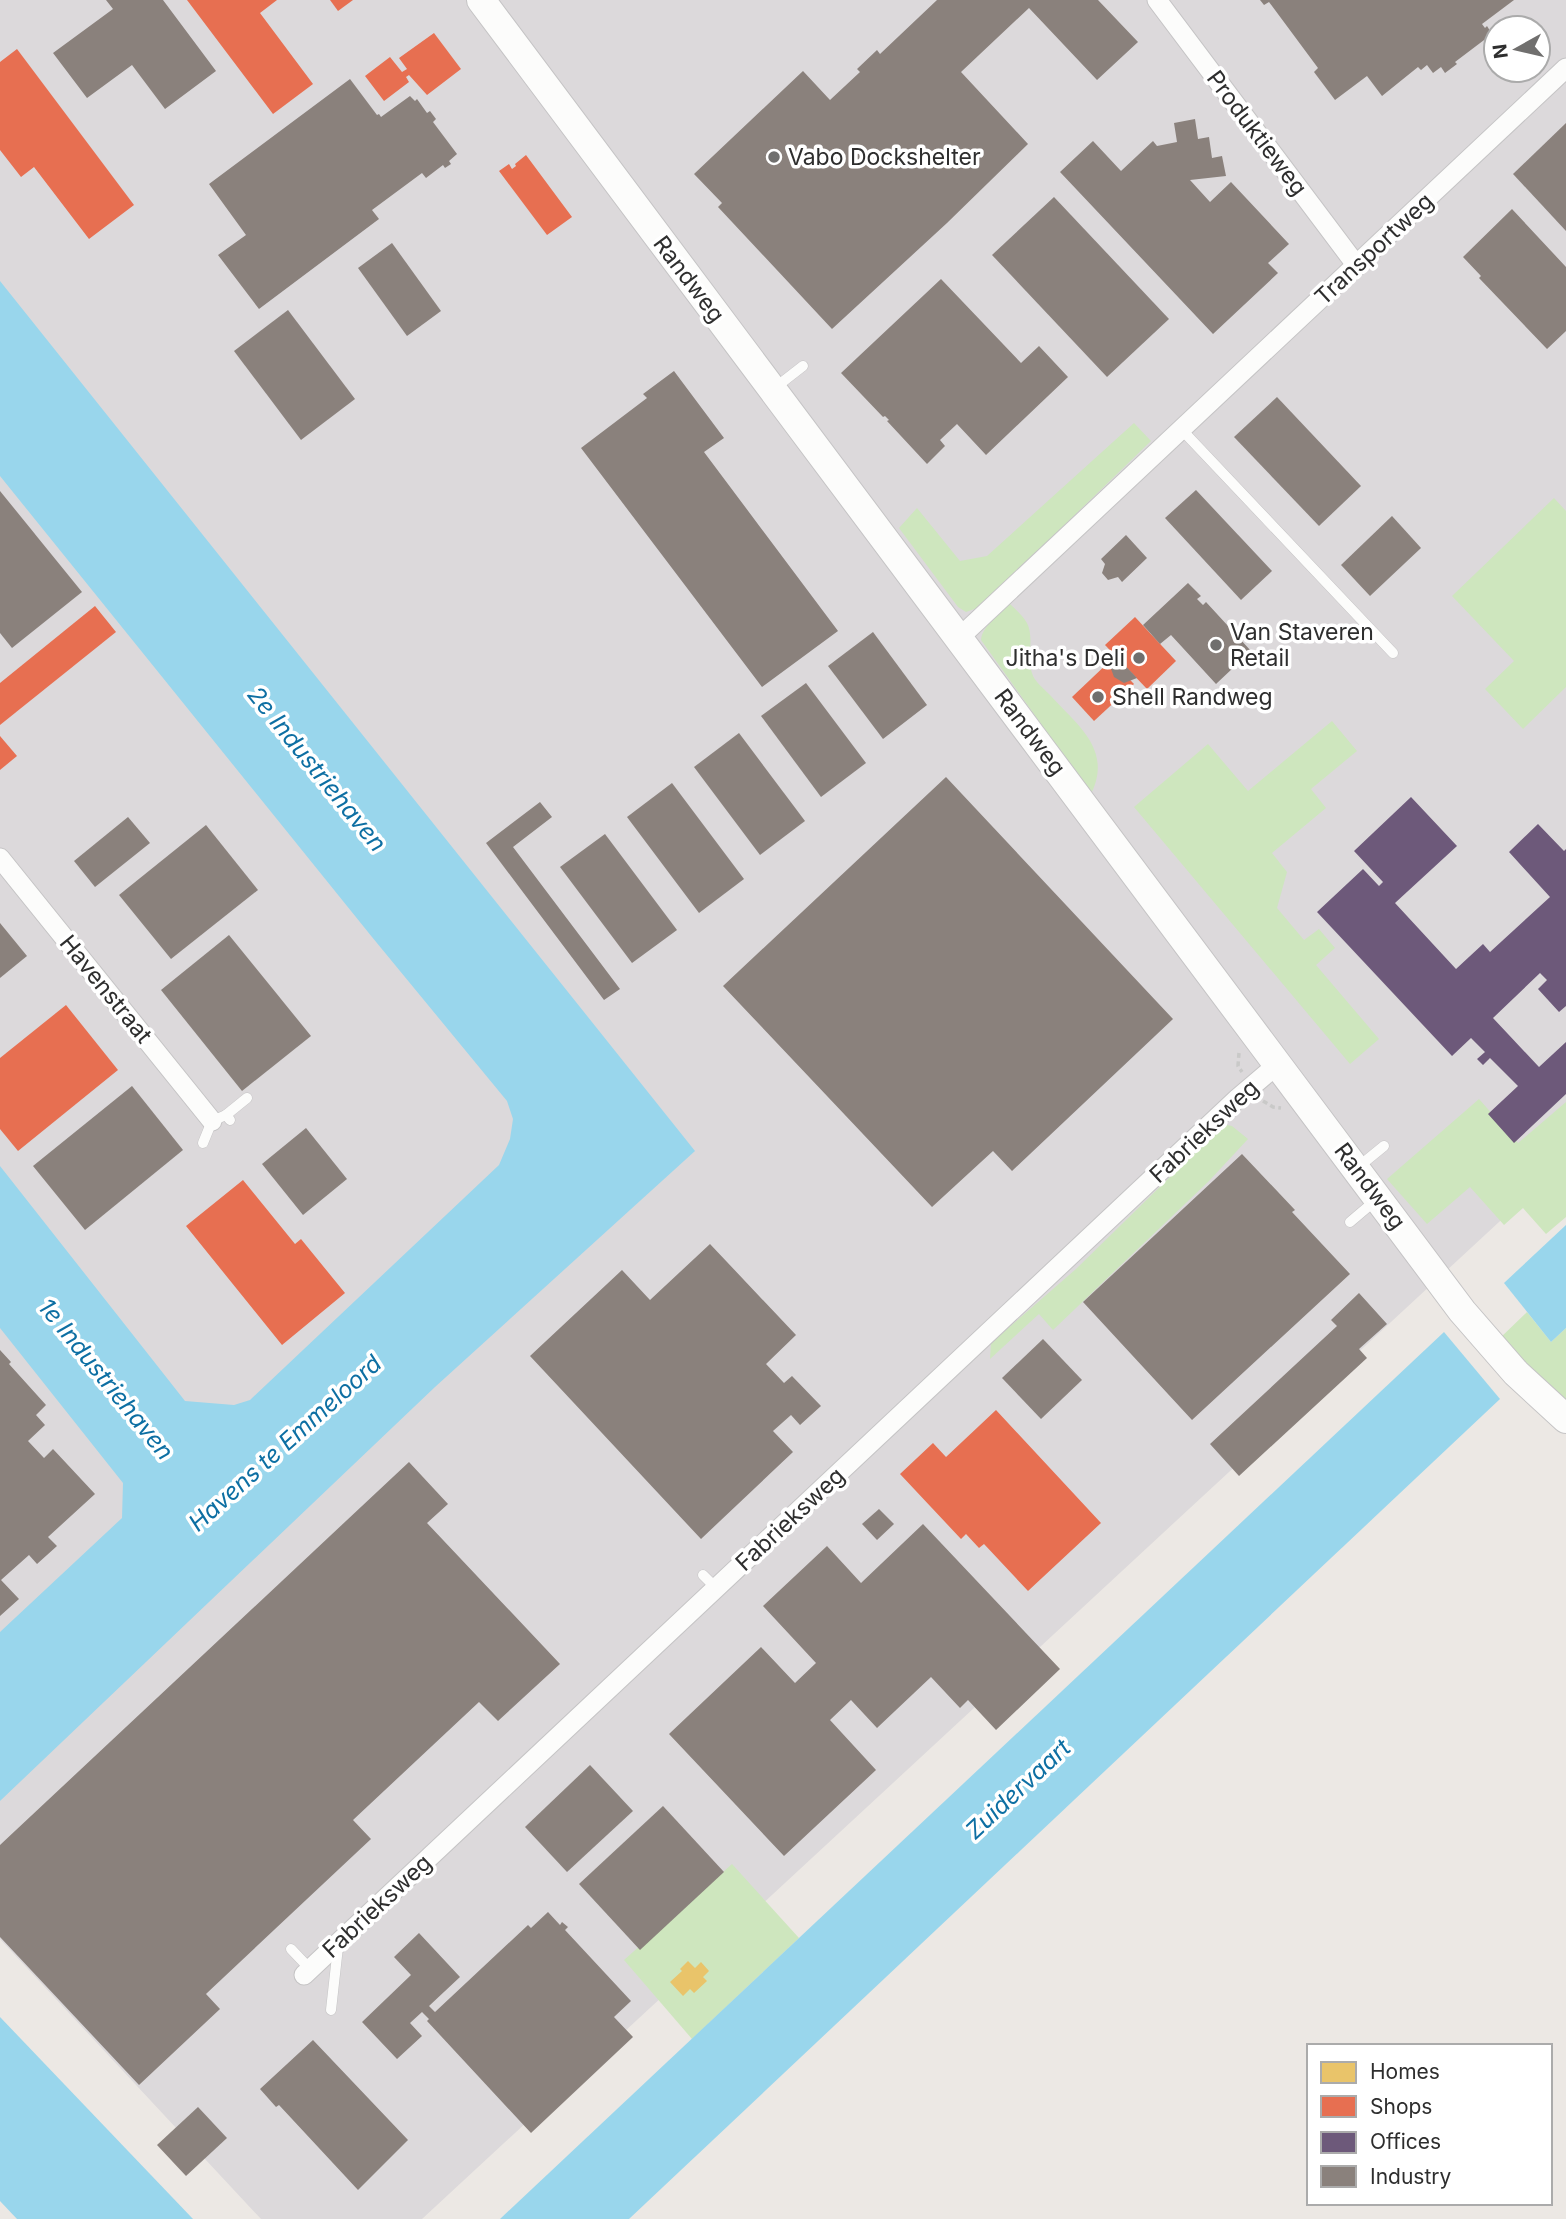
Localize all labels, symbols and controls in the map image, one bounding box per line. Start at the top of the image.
north arrow [1482,14,1552,84]
text: N [1488,43,1513,60]
street label: Produktieweg [1201,65,1313,201]
place label: Vabo Dockshelter [788,143,981,171]
marker: Vabo Dockshelter [766,149,782,165]
street label: Transportweg [1309,187,1439,311]
street label: Randweg [647,230,731,328]
place label: Van Staveren Retail [1230,618,1374,672]
marker: Van Staveren Retail [1208,637,1224,653]
place label: Jitha's Deli [1006,644,1125,672]
marker: Jitha's Deli [1131,650,1147,666]
water label: 2e Industriehaven [242,681,392,857]
street label: Randweg [988,683,1072,781]
place label: Shell Randweg [1112,683,1273,711]
marker: Shell Randweg [1090,689,1106,705]
street label: Havenstraat [54,929,158,1049]
street label: Fabrieksweg [1144,1073,1264,1189]
street label: Randweg [1328,1137,1412,1235]
water label: 1e Industriehaven [32,1293,180,1465]
water label: Havens te Emmeloord [183,1349,387,1537]
street label: Fabrieksweg [730,1461,850,1577]
water label: Zuidervaart [960,1732,1077,1845]
street label: Fabrieksweg [317,1848,437,1964]
legend [1307,2044,1552,2205]
text: Homes [1370,2059,1440,2084]
text: Shops [1370,2094,1432,2119]
text: Offices [1370,2129,1441,2154]
text: Industry [1370,2164,1452,2189]

